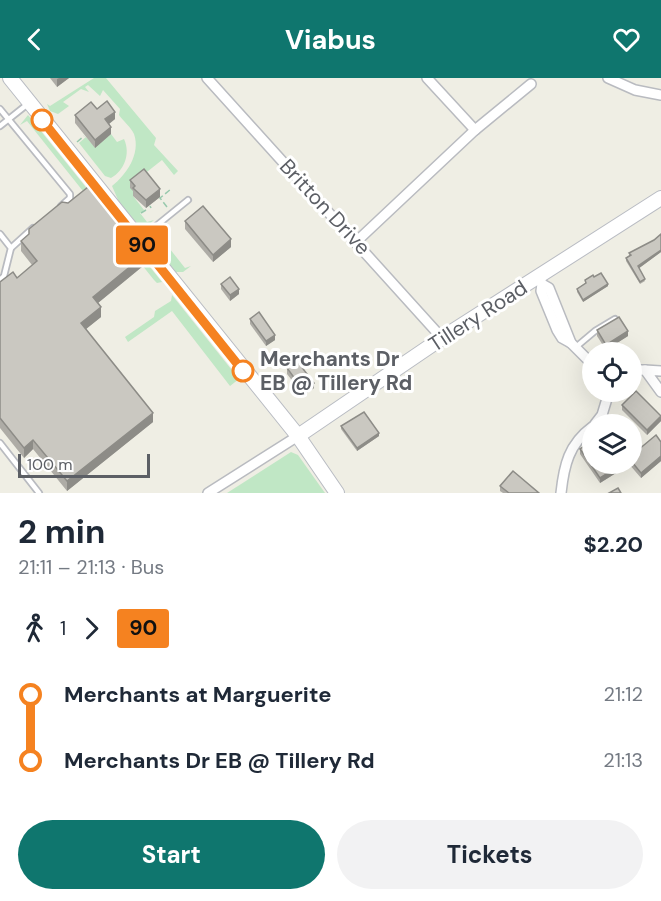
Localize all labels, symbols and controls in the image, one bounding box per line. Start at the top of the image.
text: Viabus [285,22,376,57]
icon: back [18,23,51,56]
icon: heart [610,23,643,56]
unlabelled marker [31,109,53,131]
street label: Britton Drive [273,153,377,261]
line badge: 90 [115,226,169,264]
text: 90 [128,231,156,259]
street label: Tillery Road [423,274,533,358]
map controls [582,342,642,474]
button: locate [582,342,642,402]
place label: Merchants Dr EB @ Tillery Rd [260,345,412,397]
marker: Merchants Dr EB @ Tillery Rd [232,360,254,382]
button: layers [582,414,642,474]
scale bar [18,451,150,478]
text: 100 m [27,454,72,475]
text: 2 min [18,510,105,553]
text: $2.20 [583,530,643,559]
text: 21:11 – 21:13 · Bus [18,554,164,580]
icon: walk [18,612,51,645]
icon: forward [75,612,108,645]
text: 90 [129,614,157,642]
text: 1 [60,615,66,641]
text: Merchants at Marguerite [64,680,331,709]
text: 21:12 [603,681,643,707]
text: Merchants Dr EB @ Tillery Rd [64,746,375,775]
text: 21:13 [603,747,643,773]
button: Start [18,820,325,889]
button: Tickets [337,820,643,889]

